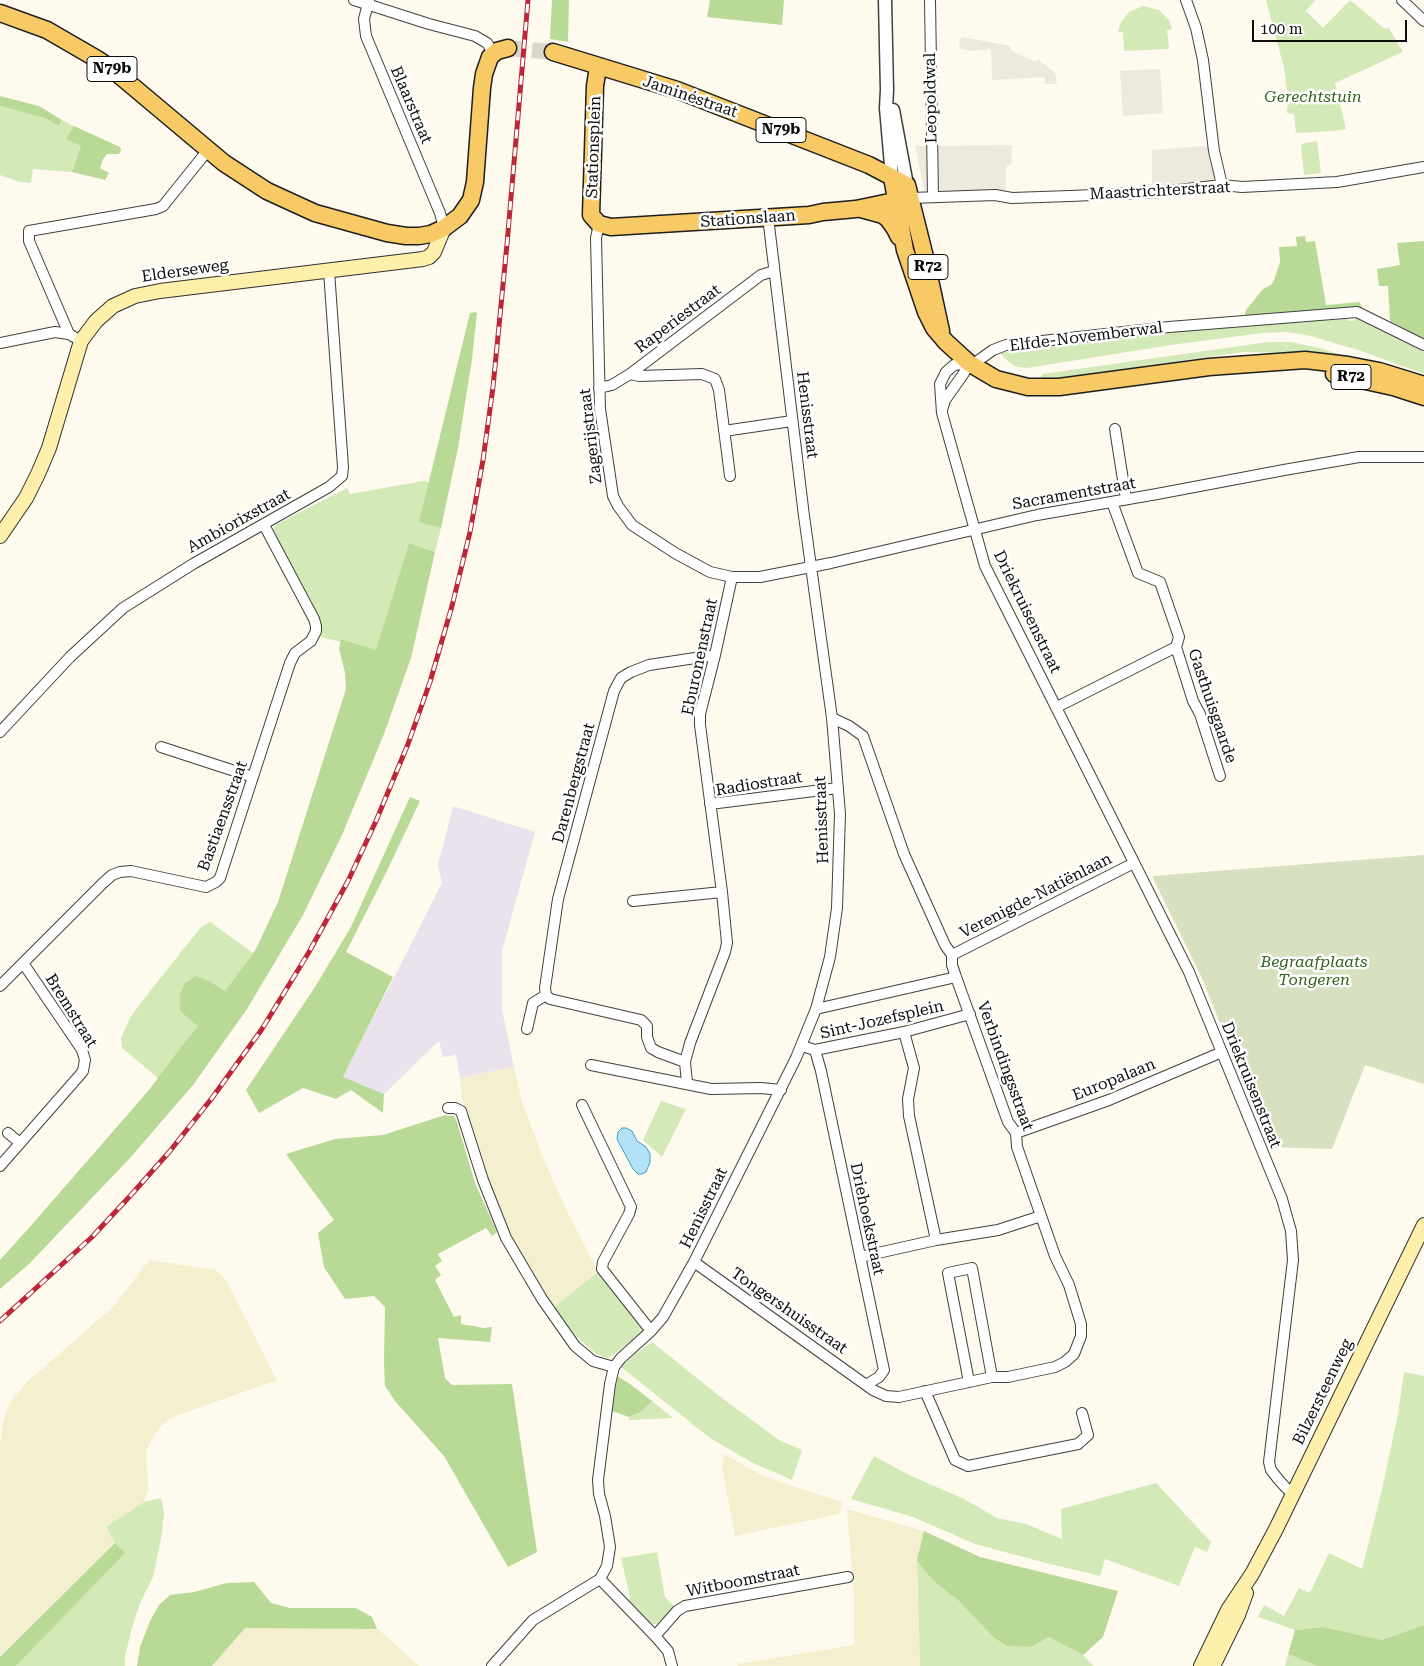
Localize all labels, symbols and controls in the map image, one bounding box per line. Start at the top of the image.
scale bar [1254,10,1409,42]
text: 100 m [1260,20,1303,38]
street label: Leopoldwal [921,52,941,144]
road number: N79b [87,56,137,82]
street label: Blaarstraat [386,63,436,147]
street label: Jaminéstraat [640,72,740,122]
park label: Gerechtstuin [1264,87,1362,107]
street label: Stationsplein [583,95,605,199]
road number: N79b [756,118,806,142]
street label: Maastrichterstraat [1089,178,1231,204]
street label: Stationslaan [700,206,796,232]
road number: R72 [908,254,948,280]
street label: Elderseweg [140,255,230,287]
street label: Raperiestraat [631,281,725,357]
street label: Elfde-Novemberwal [1008,318,1164,356]
road number: R72 [1331,364,1371,390]
street label: Henisstraat [792,370,822,460]
street label: Zagerijstraat [576,387,606,485]
street label: Sacramentstraat [1011,474,1137,514]
street label: Ambiorixstraat [184,485,294,557]
street label: Driekruisenstraat [989,548,1065,676]
street label: Eburonenstraat [678,597,722,717]
street label: Gasthuisgaarde [1183,646,1241,766]
street label: Darenbergstraat [549,721,599,845]
street label: Bastiaensstraat [194,758,252,874]
street label: Radiostraat [714,768,804,800]
street label: Henisstraat [811,776,833,864]
street label: Verenigde-Natiënlaan [957,849,1115,943]
park label: Begraafplaats Tongeren [1261,952,1367,990]
street label: Bremstraat [41,971,101,1051]
street label: Sint-Jozefsplein [818,996,946,1044]
street label: Verbindingsstraat [973,999,1037,1133]
street label: Driekruisenstraat [1217,1019,1285,1151]
street label: Europalaan [1070,1055,1158,1105]
street label: Driehoekstraat [846,1161,888,1277]
street label: Henisstraat [676,1164,732,1252]
street label: Tongershuisstraat [727,1264,851,1358]
street label: Bilzersteenweg [1289,1336,1357,1448]
street label: Witboomstraat [685,1561,801,1601]

